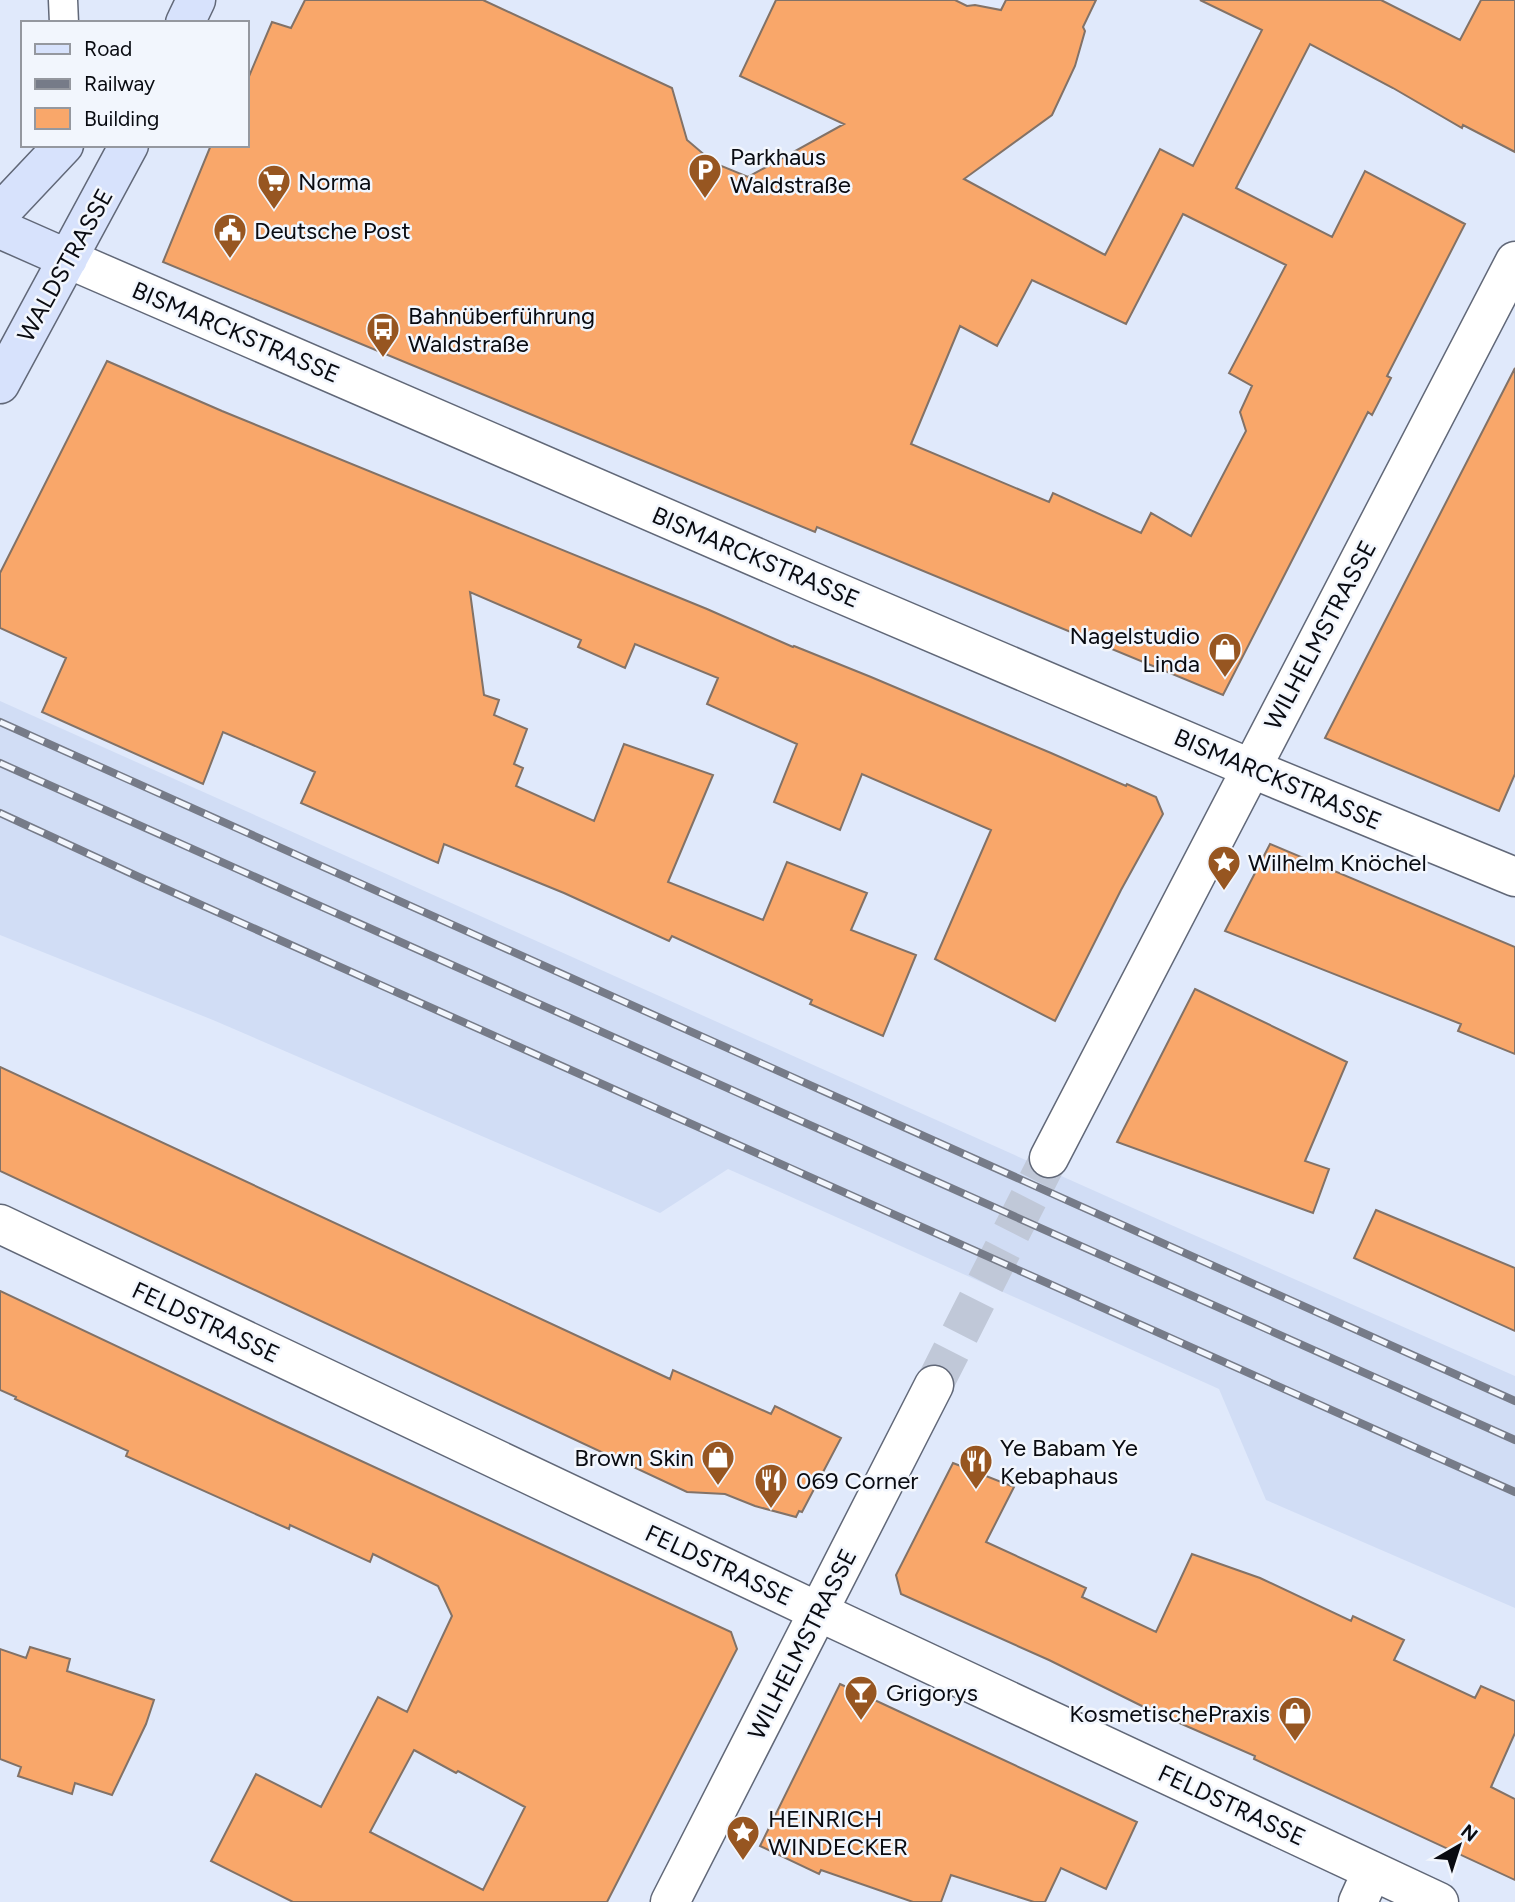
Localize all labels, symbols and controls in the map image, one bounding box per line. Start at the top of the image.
legend [21,21,248,147]
text: Road [84,36,132,61]
text: Railway [84,71,155,96]
text: Building [84,106,159,131]
place label: Parkhaus Waldstraße [730,142,851,199]
parking icon: Parkhaus Waldstraße [686,151,724,200]
supermarket icon: Norma [255,162,293,211]
place label: Norma [298,167,371,196]
street label: WALDSTRASSE [11,183,119,347]
public building icon: Deutsche Post [211,211,249,260]
place label: Deutsche Post [254,216,411,245]
street label: BISMARCKSTRASSE [128,275,344,389]
place label: Bahnüberführung Waldstraße [408,301,595,358]
bus stop icon: Bahnüberführung Waldstraße [364,310,402,359]
street label: BISMARCKSTRASSE [648,500,864,614]
street label: WILHELMSTRASSE [1258,535,1382,735]
place label: Nagelstudio Linda [1070,621,1200,678]
shop icon: Nagelstudio Linda [1206,630,1244,679]
street label: BISMARCKSTRASSE [1170,722,1386,836]
place icon: Wilhelm Knöchel [1205,843,1243,892]
place label: Wilhelm Knöchel [1248,848,1427,877]
street label: FELDSTRASSE [128,1275,284,1369]
place label: Ye Babam Ye Kebaphaus [1000,1433,1138,1490]
shop icon: Brown Skin [699,1438,737,1487]
restaurant icon: Ye Babam Ye Kebaphaus [957,1442,995,1491]
place label: Brown Skin [574,1443,694,1472]
restaurant icon: 069 Corner [752,1461,790,1510]
place label: 069 Corner [796,1466,918,1495]
street label: FELDSTRASSE [641,1518,797,1612]
street label: WILHELMSTRASSE [741,1544,863,1744]
bar icon: Grigorys [842,1673,880,1722]
place label: Grigorys [886,1678,978,1707]
shop icon: KosmetischePraxis [1276,1694,1314,1743]
place label: KosmetischePraxis [1069,1699,1270,1728]
street label: FELDSTRASSE [1154,1758,1310,1852]
place label: HEINRICH WINDECKER [768,1804,908,1861]
north arrow [1424,1811,1494,1881]
place icon: HEINRICH WINDECKER [724,1813,762,1862]
text: N [1456,1820,1482,1847]

